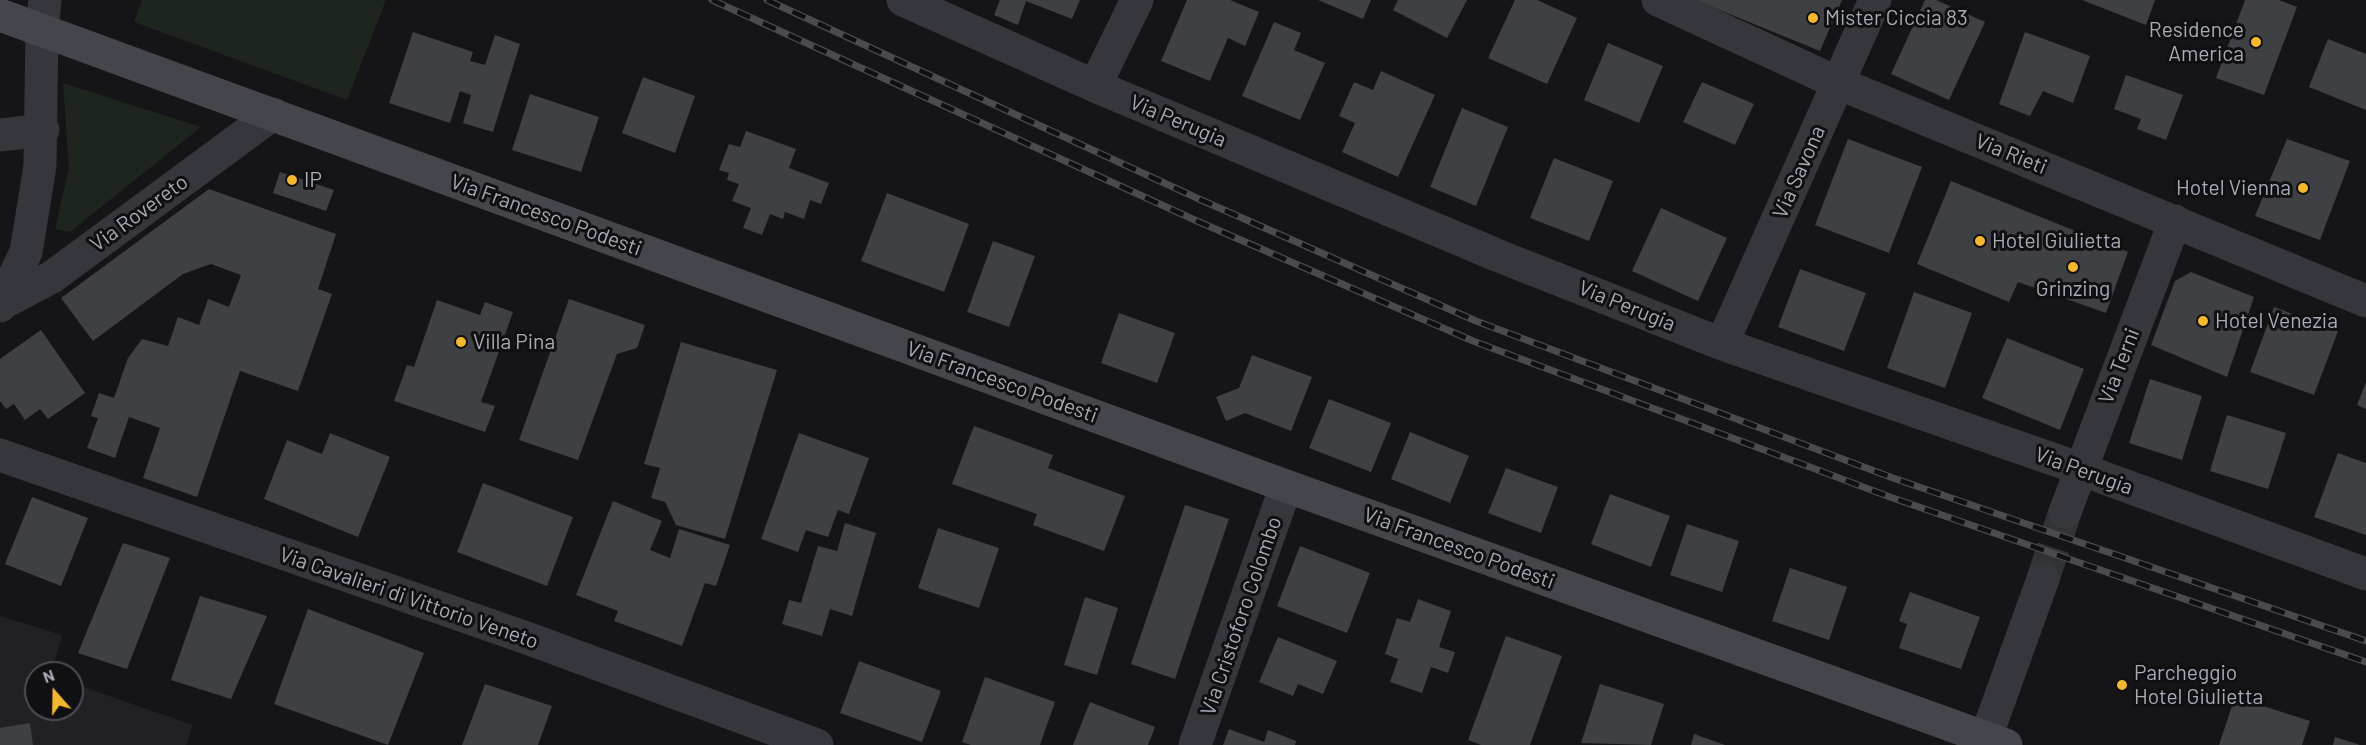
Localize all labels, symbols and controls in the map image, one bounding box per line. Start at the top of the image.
place label: Mister Ciccia 83 [1825,5,1968,31]
marker: Mister Ciccia 83 [1806,11,1820,25]
place label: Residence America [2149,17,2244,67]
marker: Residence America [2249,35,2263,49]
street label: Via Perugia [1126,89,1230,153]
street label: Via Savona [1767,122,1831,222]
street label: Via Rieti [1972,128,2050,180]
place label: IP [304,167,322,193]
street label: Via Rovereto [85,169,193,257]
street label: Via Francesco Podesti [447,169,645,261]
marker: IP [285,173,299,187]
place label: Hotel Vienna [2176,175,2291,201]
marker: Hotel Vienna [2296,181,2310,195]
place label: Hotel Giulietta [1992,228,2121,254]
marker: Hotel Giulietta [1973,234,1987,248]
marker: Grinzing [2066,260,2080,274]
street label: Via Perugia [1575,275,1679,337]
place label: Grinzing [2036,276,2110,302]
place label: Hotel Venezia [2215,308,2338,334]
marker: Hotel Venezia [2196,314,2210,328]
street label: Via Terni [2093,325,2145,407]
place label: Villa Pina [473,329,555,355]
marker: Villa Pina [454,335,468,349]
street label: Via Francesco Podesti [903,336,1101,428]
street label: Via Perugia [2032,442,2136,500]
street label: Via Francesco Podesti [1360,502,1558,594]
street label: Via Cristoforo Colombo [1195,513,1287,719]
street label: Via Cavalieri di Vittorio Veneto [276,542,542,654]
place label: Parcheggio Hotel Giulietta [2134,660,2263,710]
north arrow [24,661,84,721]
text: N [40,665,57,686]
marker: Parcheggio Hotel Giulietta [2115,678,2129,692]

